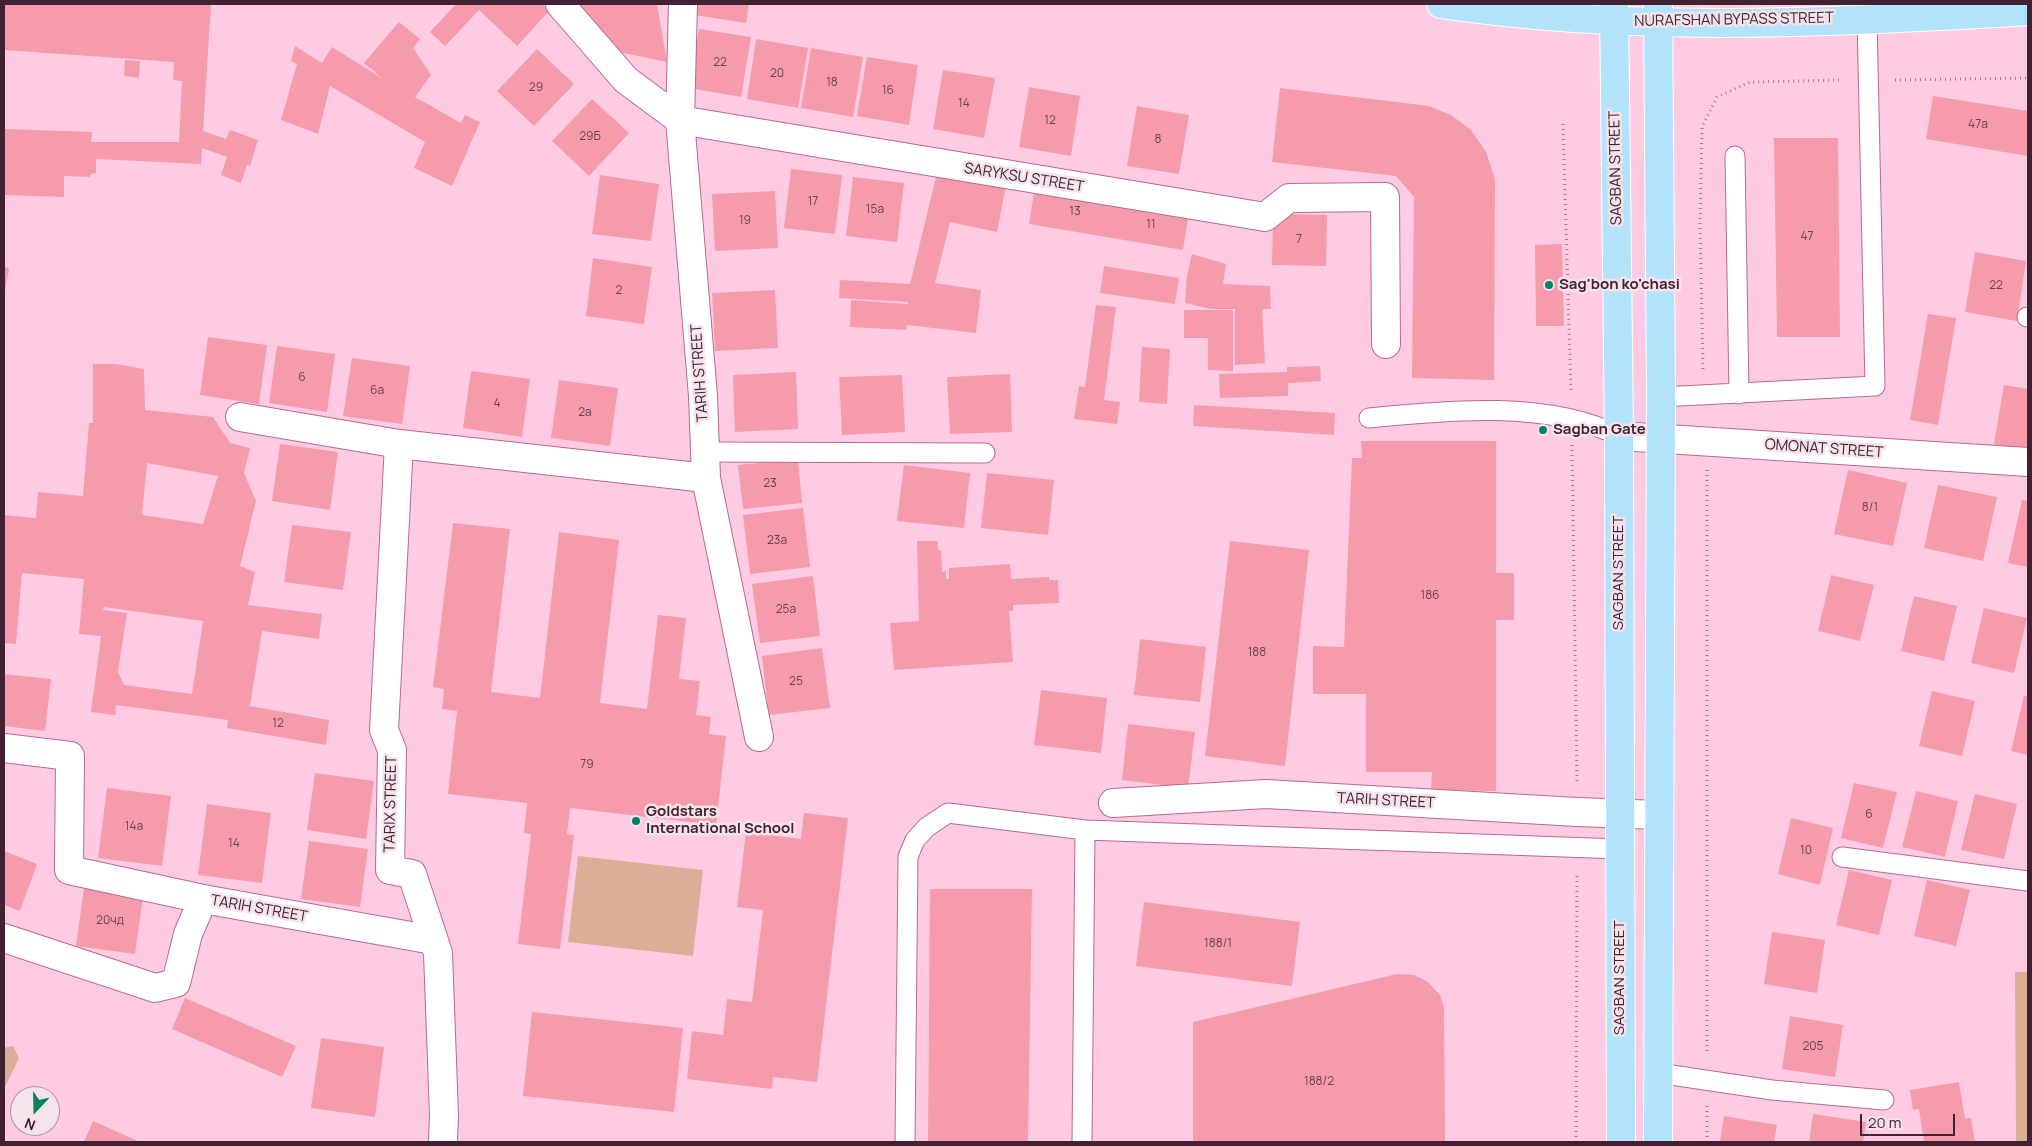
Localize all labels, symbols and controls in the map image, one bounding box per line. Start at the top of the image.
street label: NURAFSHAN BYPASS STREET [1634,9,1834,31]
house number: 22 [713,56,727,70]
house number: 20 [770,67,784,81]
house number: 18 [826,76,838,90]
house number: 29 [529,81,543,95]
house number: 16 [882,84,894,98]
house number: 14 [958,97,970,111]
street label: SAGBAN STREET [1606,111,1626,225]
house number: 12 [1044,114,1056,128]
house number: 47a [1968,118,1988,132]
house number: 29Б [579,130,601,144]
house number: 8 [1155,133,1161,147]
street label: SARYKSU STREET [963,160,1085,196]
house number: 17 [808,195,818,209]
house number: 15a [866,203,884,217]
house number: 13 [1069,205,1081,219]
house number: 19 [739,214,751,228]
house number: 11 [1146,218,1156,232]
house number: 47 [1800,230,1814,244]
house number: 7 [1296,233,1302,247]
place label: Sag'bon ko'chasi [1559,276,1680,294]
marker: Sag'bon ko'chasi [1543,279,1555,291]
house number: 22 [1989,279,2003,293]
house number: 2 [616,284,622,298]
street label: TARIH STREET [688,323,712,423]
house number: 6 [298,371,306,385]
house number: 6а [370,384,384,398]
house number: 4 [493,397,501,411]
house number: 2a [578,406,592,420]
place label: Sagban Gate [1553,421,1646,439]
marker: Sagban Gate [1537,424,1549,436]
street label: OMONAT STREET [1764,436,1884,462]
house number: 23 [763,477,777,491]
house number: 8/1 [1862,501,1878,515]
street label: SAGBAN STREET [1610,516,1628,630]
house number: 23а [767,534,787,548]
house number: 186 [1420,589,1440,603]
house number: 25а [776,603,796,617]
house number: 188 [1248,646,1266,660]
house number: 25 [789,675,803,689]
house number: 12 [272,717,284,731]
street label: TARIX STREET [381,755,401,853]
house number: 79 [580,758,594,772]
street label: TARIH STREET [1337,789,1435,813]
place label: Goldstars International School [646,803,795,838]
house number: 6 [1865,808,1873,822]
marker: Goldstars International School [630,815,642,827]
house number: 14a [125,820,143,834]
house number: 14 [228,837,240,851]
house number: 10 [1800,844,1812,858]
street label: TARIH STREET [209,892,309,926]
house number: 20чд [96,914,124,928]
street label: SAGBAN STREET [1611,921,1629,1035]
house number: 188/1 [1204,937,1232,951]
house number: 205 [1802,1040,1824,1054]
house number: 188/2 [1304,1075,1334,1089]
north arrow [10,1086,60,1136]
scale bar [1862,1104,1957,1136]
text: 20 m [1868,1112,1901,1133]
text: N [22,1114,38,1135]

